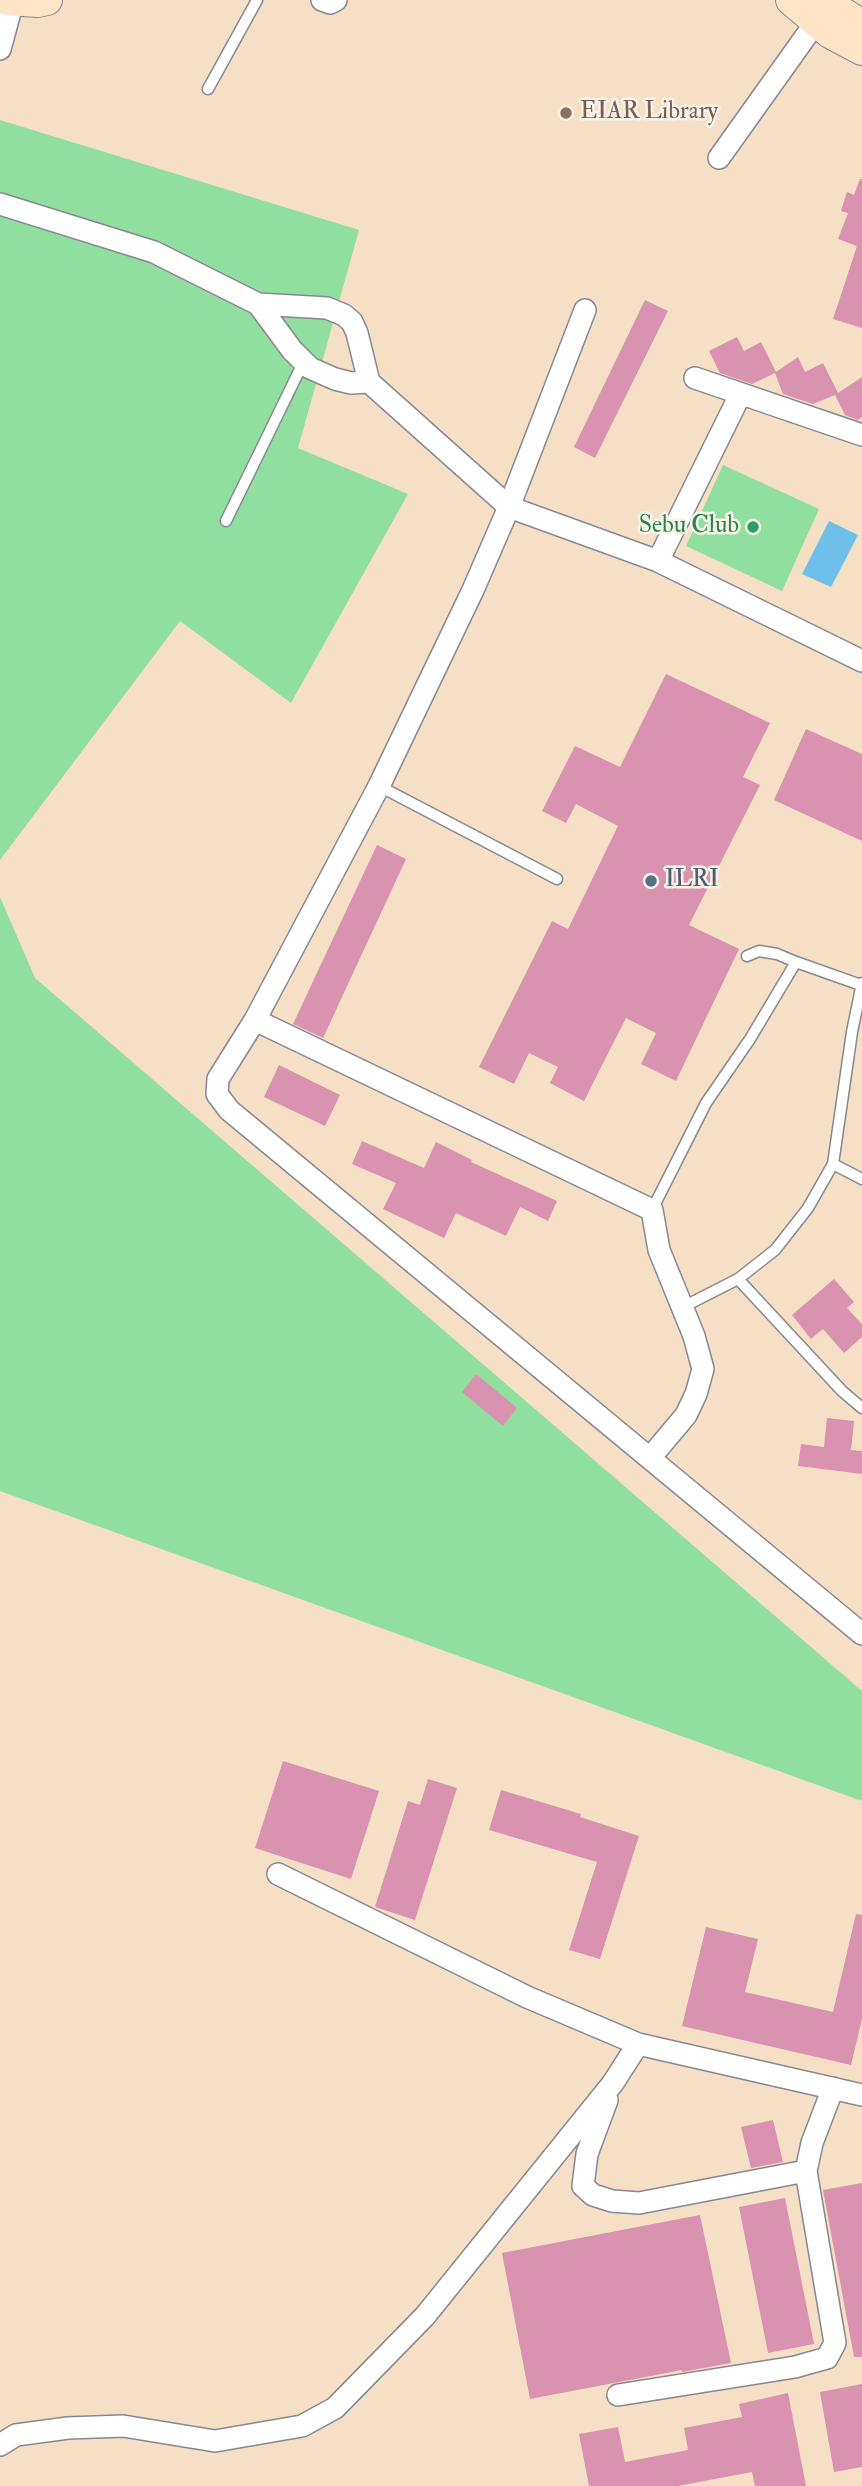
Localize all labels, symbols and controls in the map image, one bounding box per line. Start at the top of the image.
place label: EIAR Library [580,99,718,127]
marker: EIAR Library [558,105,574,121]
place label: Sebu Club [639,513,739,541]
marker: Sebu Club [745,519,761,535]
place label: ILRI [665,867,719,895]
marker: ILRI [643,873,659,889]

